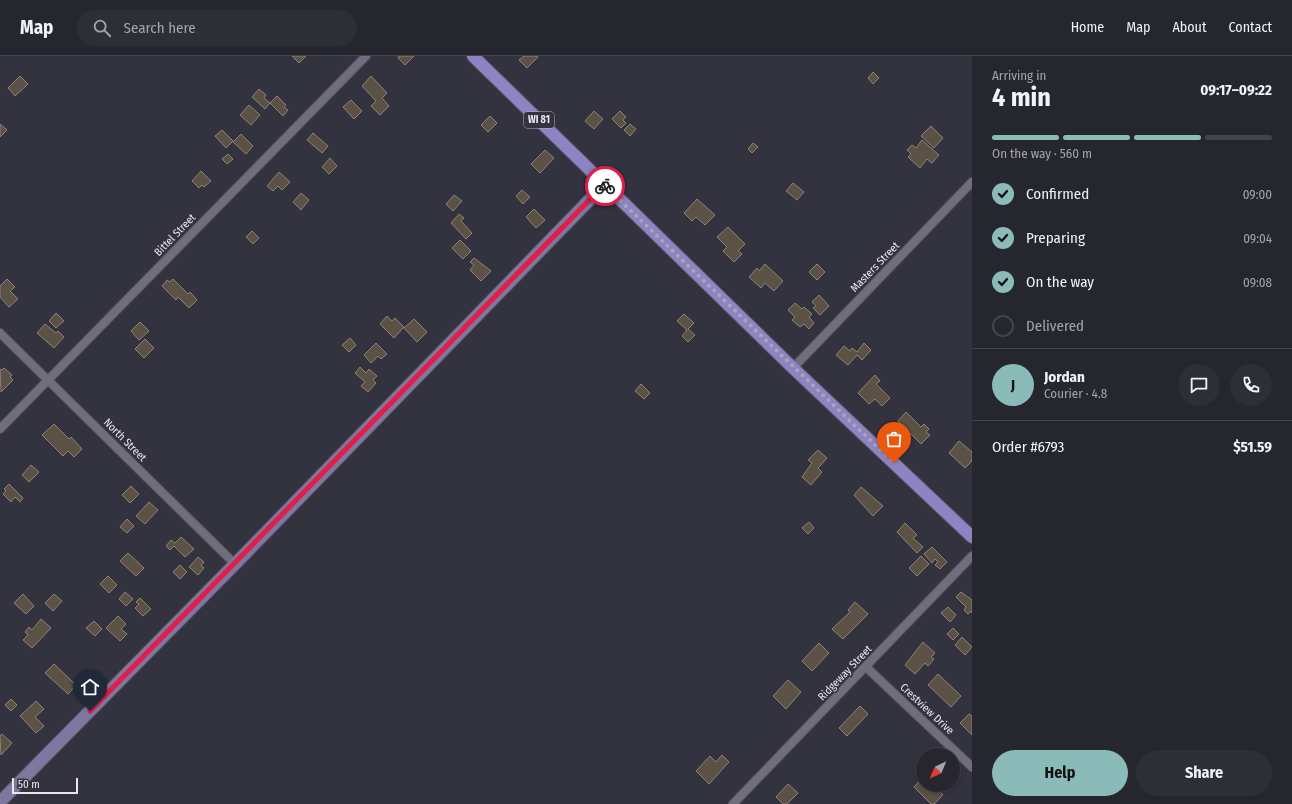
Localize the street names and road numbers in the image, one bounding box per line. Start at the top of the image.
road number: WI 81 [524,112,554,128]
street label: Bittel Street [152,211,199,259]
street label: Masters Street [848,239,902,295]
street label: North Street [101,416,149,464]
street label: Ridgeway Street [815,642,875,703]
street label: Crestview Drive [897,681,957,737]

